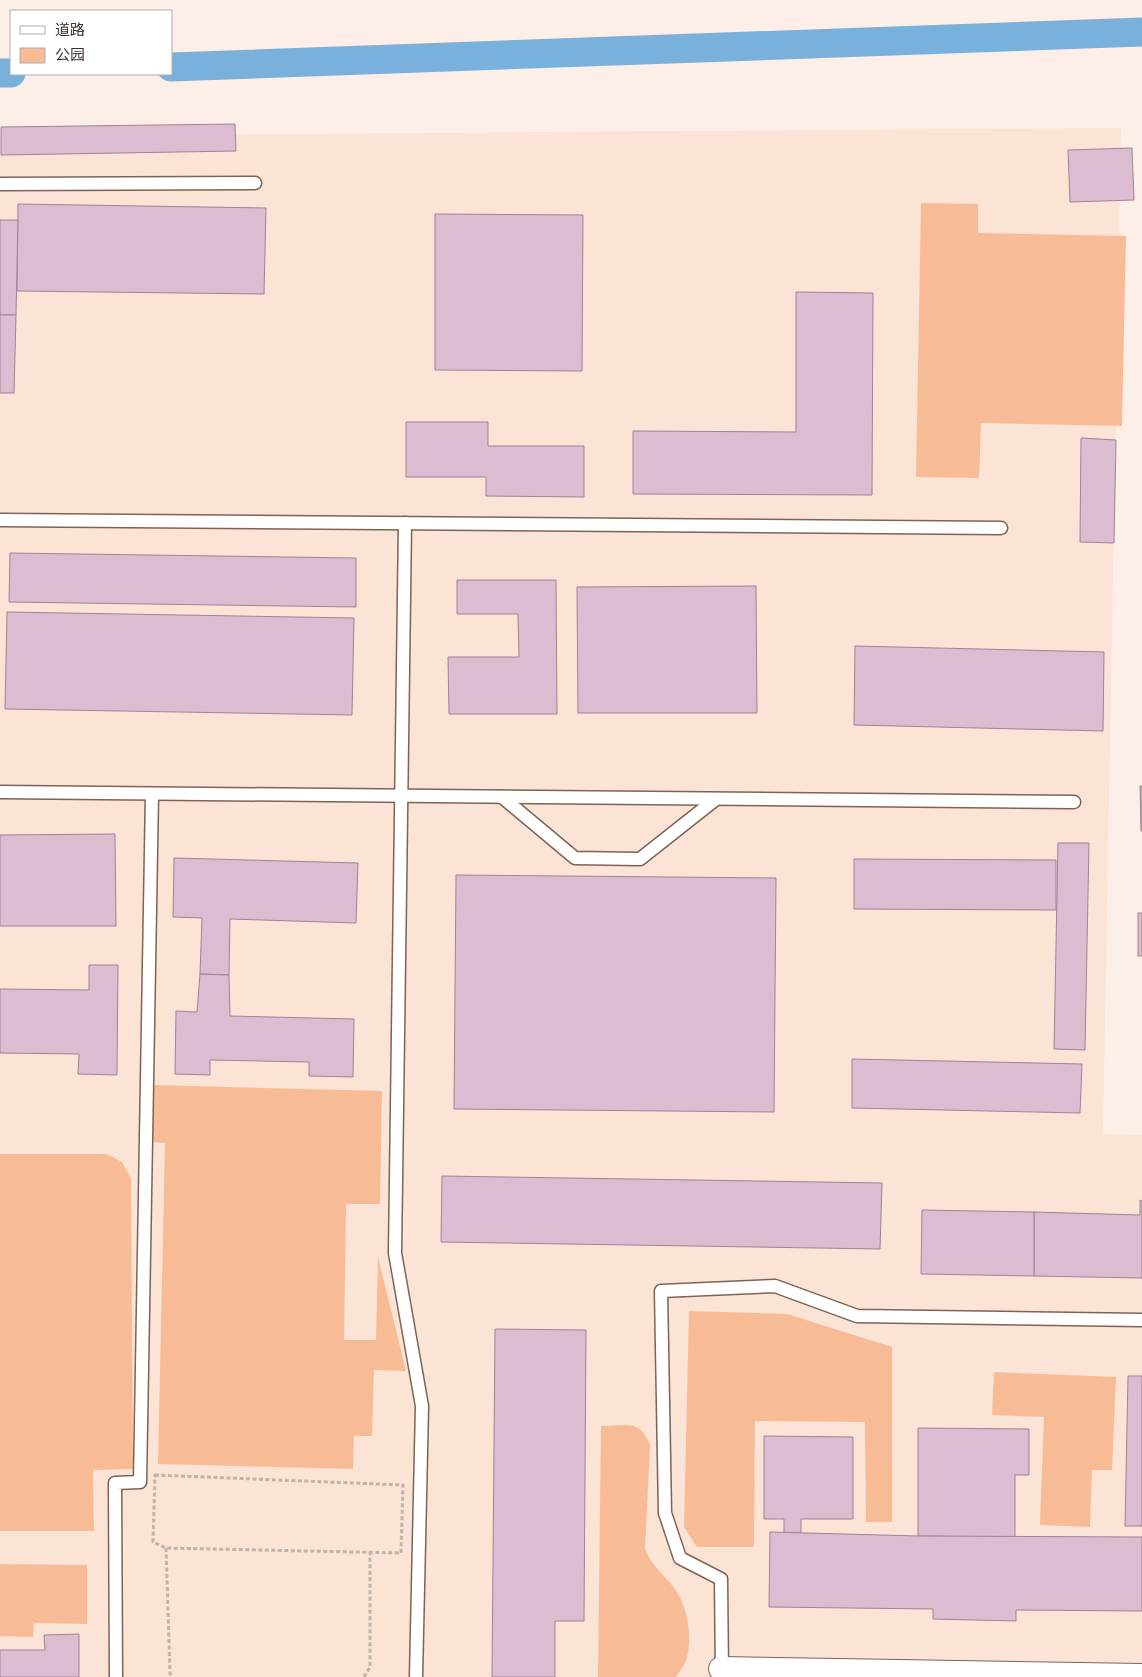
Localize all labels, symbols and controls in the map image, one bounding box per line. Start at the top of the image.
legend [10,10,172,75]
text: 道路 [55,20,85,39]
text: 公园 [55,45,85,64]

